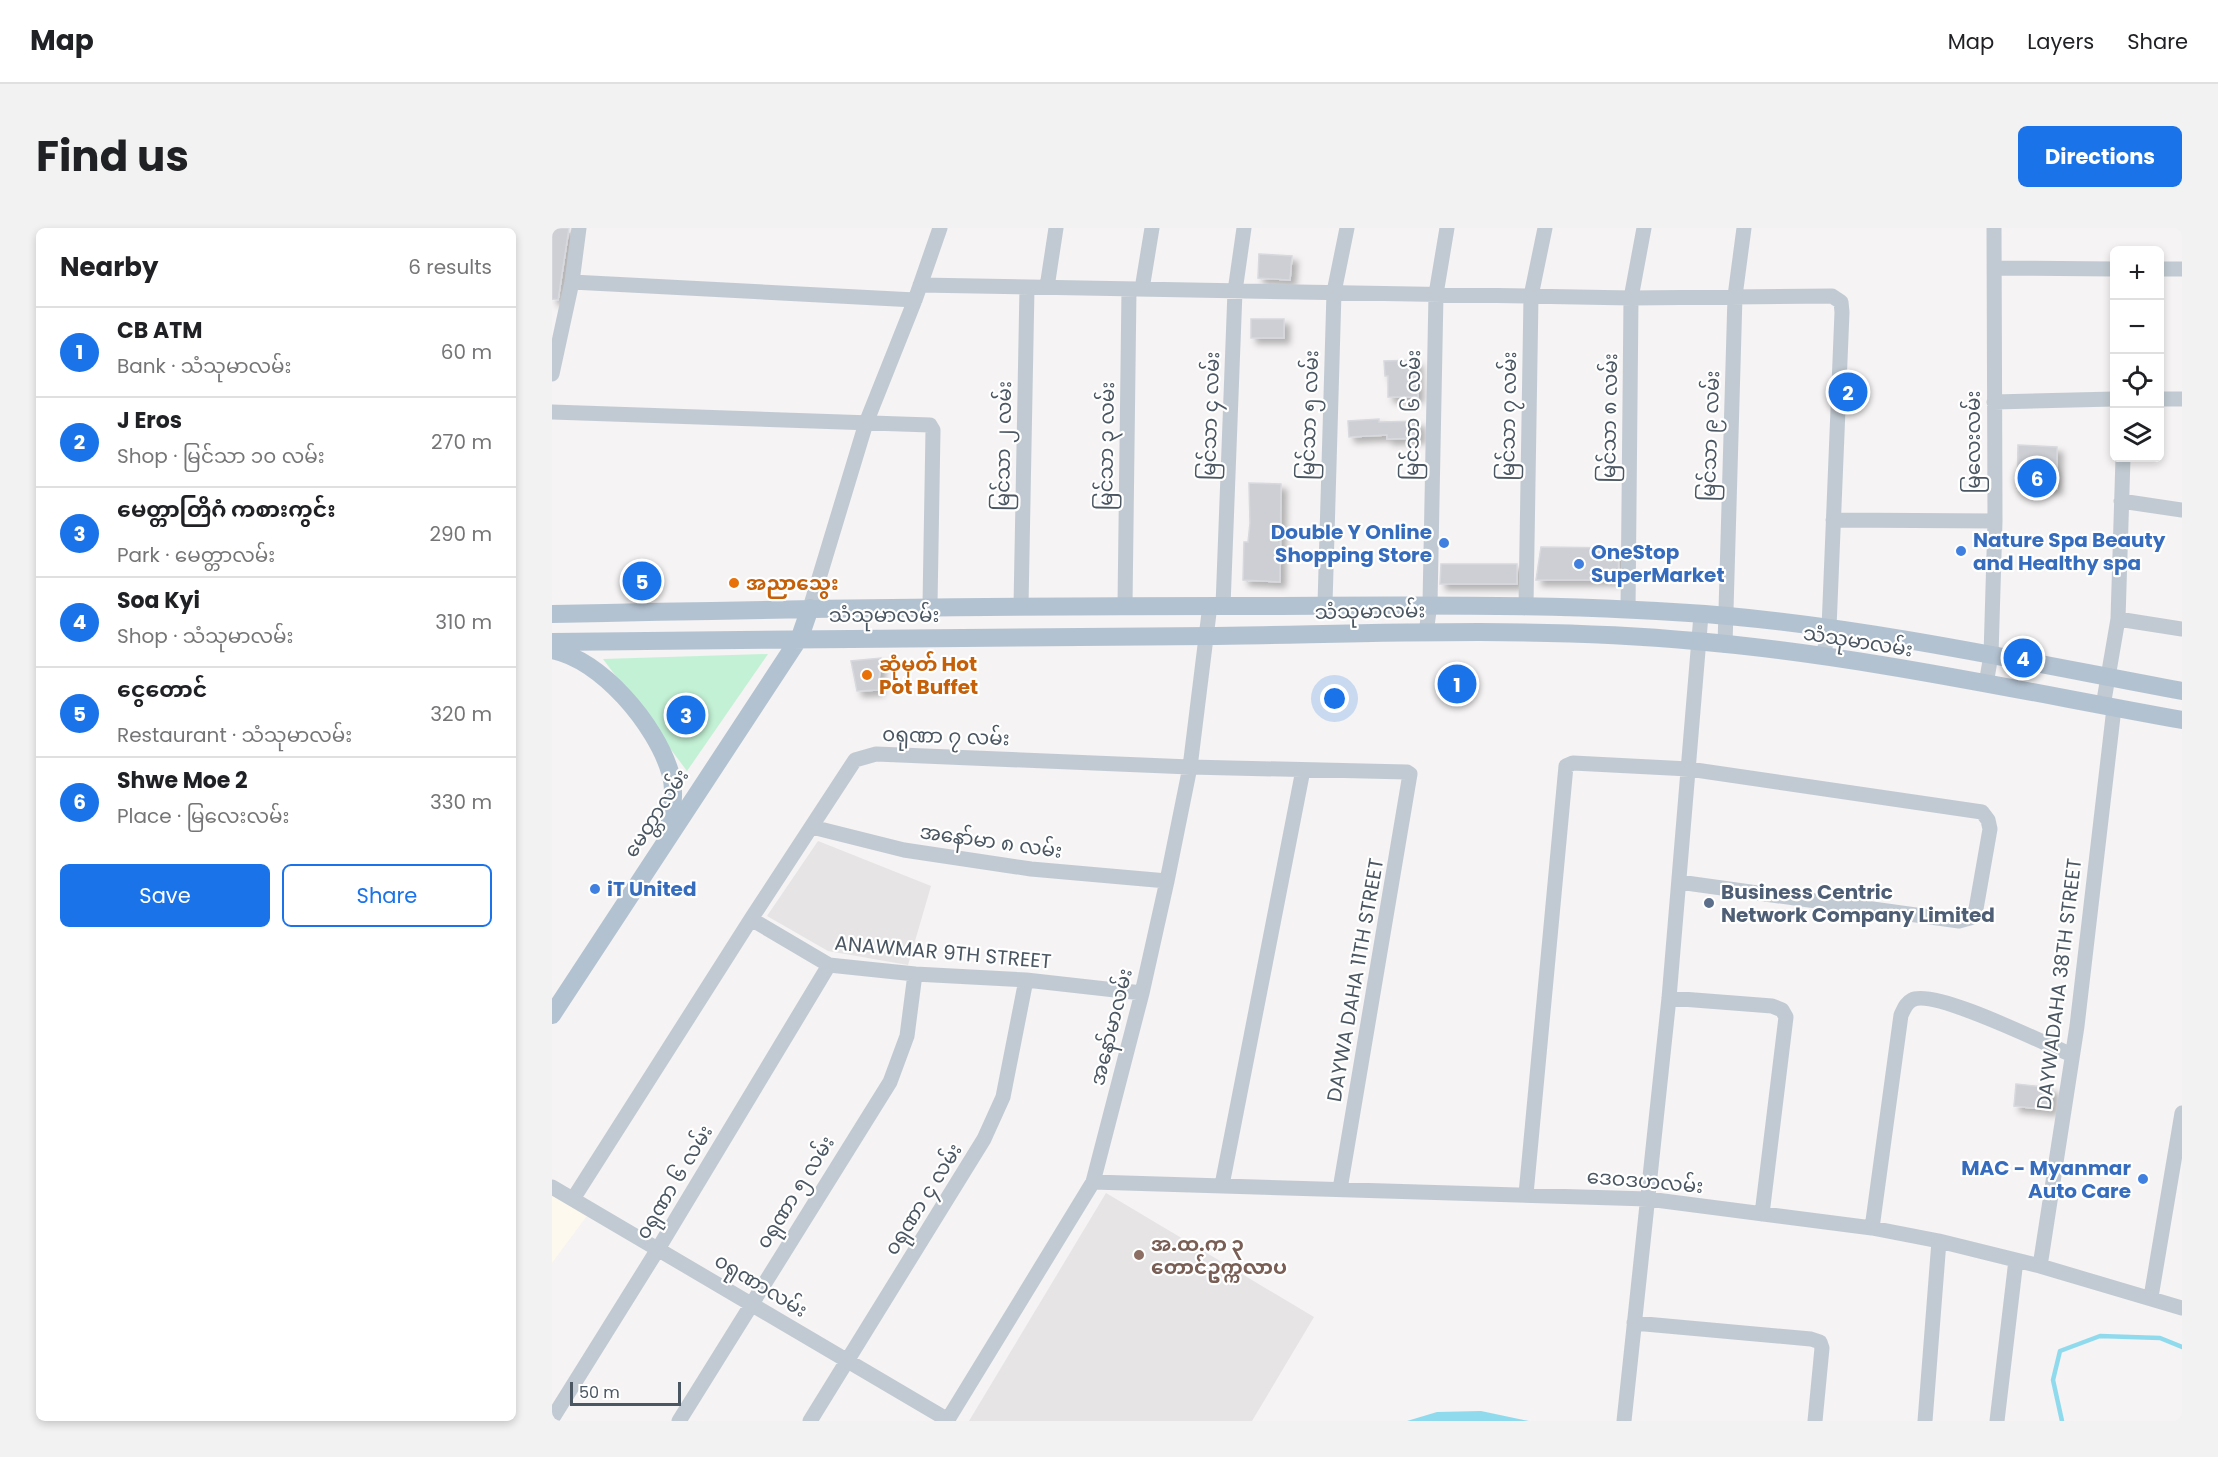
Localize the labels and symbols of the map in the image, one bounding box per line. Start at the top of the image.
street label: မြင်သာ ၆ လမ်း [1397,349,1429,481]
street label: မြင်သာ ၅ လမ်း [1293,350,1327,480]
street label: မြင်သာ ၄ လမ်း [1194,351,1228,481]
street label: မြင်သာ ၇ လမ်း [1493,351,1525,481]
street label: မြင်သာ ၈ လမ်း [1594,353,1626,483]
street label: မြင်သာ ၉ လမ်း [1694,370,1728,502]
pin: 2 [1828,370,1868,414]
street label: မြင်သာ ၂ လမ်း [988,381,1020,511]
street label: မြင်သာ ၃ လမ်း [1091,381,1123,511]
street label: မြလေးလမ်း [1959,391,1989,493]
pin: 6 [2018,456,2056,500]
place label: Double Y Online Shopping Store [1271,518,1432,569]
place label: Nature Spa Beauty and Healthy spa [1973,526,2166,577]
marker: Double Y Online Shopping Store [1437,536,1451,550]
place label: OneStop SuperMarket [1591,538,1725,589]
marker: Nature Spa Beauty and Healthy spa [1954,544,1968,558]
marker: OneStop SuperMarket [1572,557,1586,571]
pin: 5 [622,558,662,604]
place label: အညာသွေး [746,569,839,599]
marker: အညာသွေး [727,576,741,590]
street label: သံသုမာလမ်း [1314,596,1426,629]
street label: သံသုမာလမ်း [829,601,939,632]
street label: သံသုမာလမ်း [1801,619,1915,666]
pin: 4 [2004,636,2042,680]
place label: ဆုံမှတ် Hot Pot Buffet [879,650,978,701]
pin: 1 [1438,662,1476,706]
marker: ဆုံမှတ် Hot Pot Buffet [860,668,874,682]
your location [1320,684,1349,713]
pin: 3 [666,692,706,738]
street label: ၀ရုဏာ ၇ လမ်း [882,720,1010,755]
street label: မေတ္တာလမ်း [617,763,697,864]
street label: အနော်မာ ၈ လမ်း [918,817,1064,867]
street label: DAYWA DAHA 11TH STREET [1320,856,1390,1104]
street label: DAYWADAHA 38TH STREET [2030,857,2088,1111]
place label: iT United [607,875,696,903]
place label: Business Centric Network Company Limited [1721,878,1995,929]
marker: iT United [588,882,602,896]
marker: Business Centric Network Company Limited [1702,896,1716,910]
street label: ANAWMAR 9TH STREET [833,929,1053,975]
street label: အနော်မာလမ်း [1083,965,1141,1089]
street label: ၀ရုဏာ ၆ လမ်း [629,1120,722,1246]
street label: ၀ရုဏာ ၅ လမ်း [749,1130,843,1255]
street label: ၀ရုဏာ ၄ လမ်း [878,1138,971,1262]
place label: MAC - Myanmar Auto Care [1961,1154,2131,1205]
street label: ဒေဝဒဟလမ်း [1586,1162,1704,1200]
marker: MAC - Myanmar Auto Care [2136,1172,2150,1186]
place label: အ.ထ.က ၃ တောင်ဥက္ကလာပ [1151,1230,1287,1283]
street label: ၀ရုဏာလမ်း [708,1246,813,1326]
marker: အ.ထ.က ၃ တောင်ဥက္ကလာပ [1132,1248,1146,1262]
scale bar [570,1379,681,1406]

